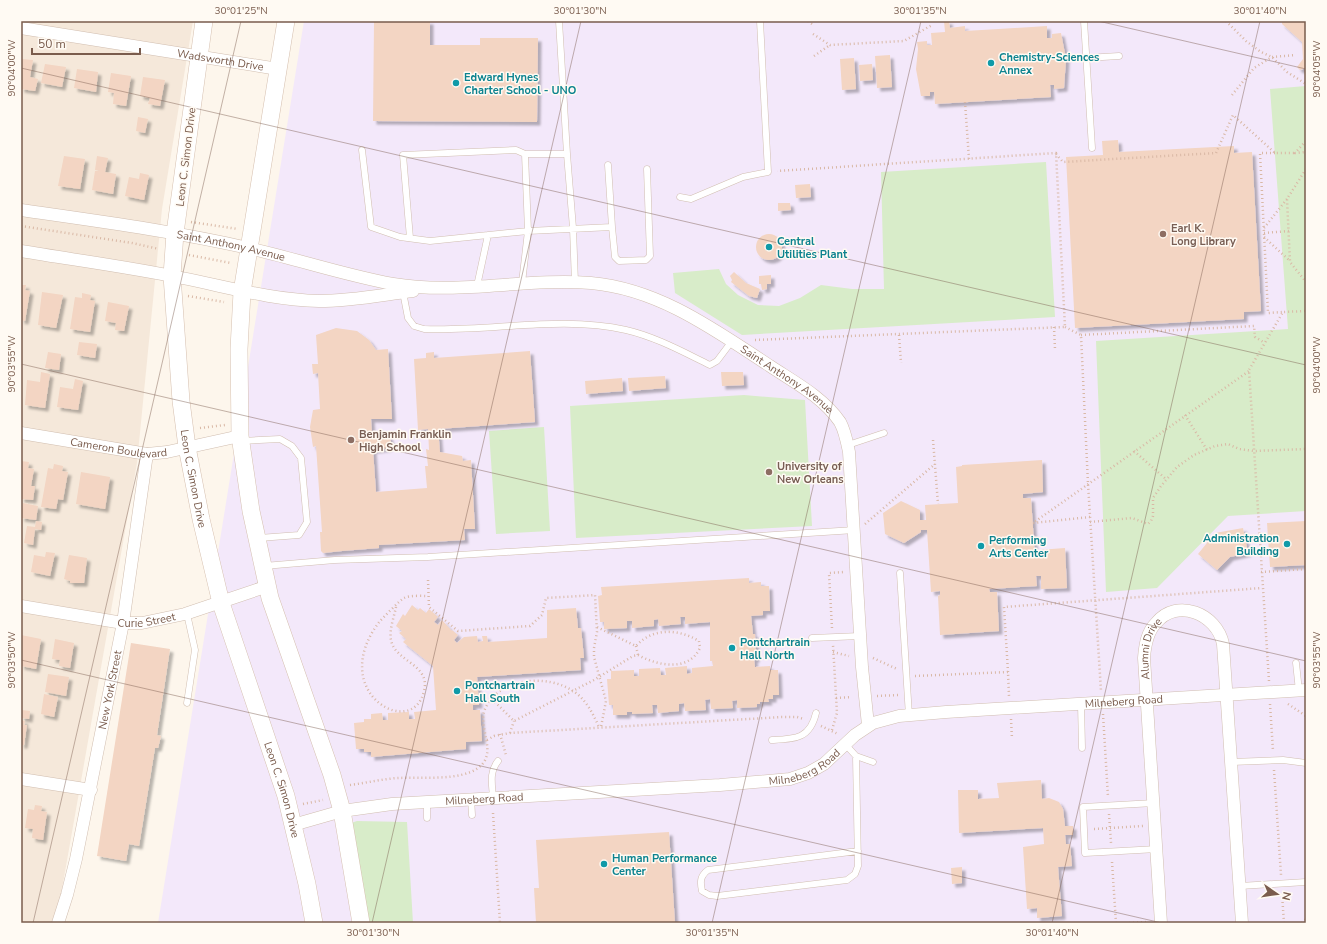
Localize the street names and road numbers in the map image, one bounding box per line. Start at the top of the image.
street label: Wadsworth Drive [176,46,265,74]
street label: Leon C. Simon Drive [172,106,200,207]
street label: Saint Anthony Avenue [175,226,287,264]
street label: Saint Anthony Avenue [738,341,837,417]
street label: Leon C. Simon Drive [177,428,210,529]
street label: Cameron Boulevard [69,434,168,462]
street label: Curie Street [116,609,177,631]
street label: Alumni Drive [1136,614,1165,680]
street label: New York Street [95,649,125,731]
street label: Milneberg Road [1084,691,1163,711]
street label: Leon C. Simon Drive [261,739,303,840]
street label: Milneberg Road [768,745,843,788]
street label: Milneberg Road [445,789,524,808]

